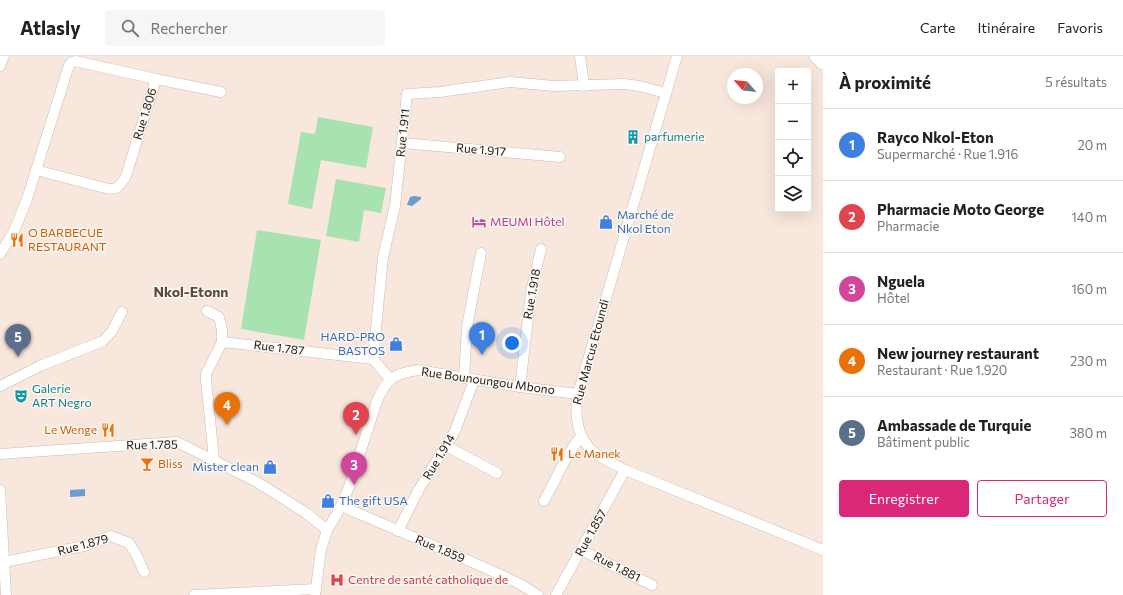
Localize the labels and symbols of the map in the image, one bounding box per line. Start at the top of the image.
north arrow [727,68,763,104]
street label: Rue 1.806 [130,86,159,141]
street label: Rue 1.911 [393,108,412,158]
building icon: parfumerie [625,129,641,145]
place label: parfumerie [644,129,705,143]
street label: Rue 1.917 [456,140,507,158]
place label: Marché de Nkol Eton [617,207,674,235]
hotel icon: MEUMI Hôtel [471,214,487,230]
place label: MEUMI Hôtel [490,214,565,228]
shop icon: Marché de Nkol Eton [598,214,614,230]
place label: O BARBECUE RESTAURANT [28,225,107,253]
restaurant icon: O BARBECUE RESTAURANT [9,232,25,248]
street label: Rue 1.918 [520,268,542,320]
district label: Nkol-Etonn [154,283,228,300]
street label: Rue Marcus Etoundi [569,298,611,406]
pin: 1 [469,322,495,355]
pin: 5 [5,324,31,357]
place label: HARD-PRO BASTOS [321,329,385,357]
your location [502,333,522,353]
shop icon: HARD-PRO BASTOS [388,336,404,352]
street label: Rue 1.787 [253,337,305,357]
street label: Rue Bounoungou Mbono [420,364,556,396]
place label: Galerie ART Negro [32,381,92,409]
theatre icon: Galerie ART Negro [13,388,29,404]
pin: 4 [214,392,240,425]
pin: 2 [343,402,369,435]
place label: Le Wenge [44,422,97,436]
restaurant icon: Le Wenge [100,422,116,438]
street label: Rue 1.914 [419,431,457,482]
street label: Rue 1.785 [126,437,178,451]
restaurant icon: Le Manek [549,446,565,462]
place label: Le Manek [568,446,621,460]
pin: 3 [341,452,367,485]
bar icon: Bliss [139,456,155,472]
place label: Bliss [158,456,183,470]
place label: Mister clean [192,459,259,473]
shop icon: Mister clean [262,459,278,475]
shop icon: The gift USA [320,493,336,509]
place label: The gift USA [339,493,408,507]
street label: Rue 1.857 [572,507,609,558]
street label: Rue 1.879 [56,531,110,558]
street label: Rue 1.859 [413,531,467,565]
street label: Rue 1.881 [592,548,643,584]
hospital icon: Centre de santé catholique de [329,572,345,588]
place label: Centre de santé catholique de [348,572,508,586]

